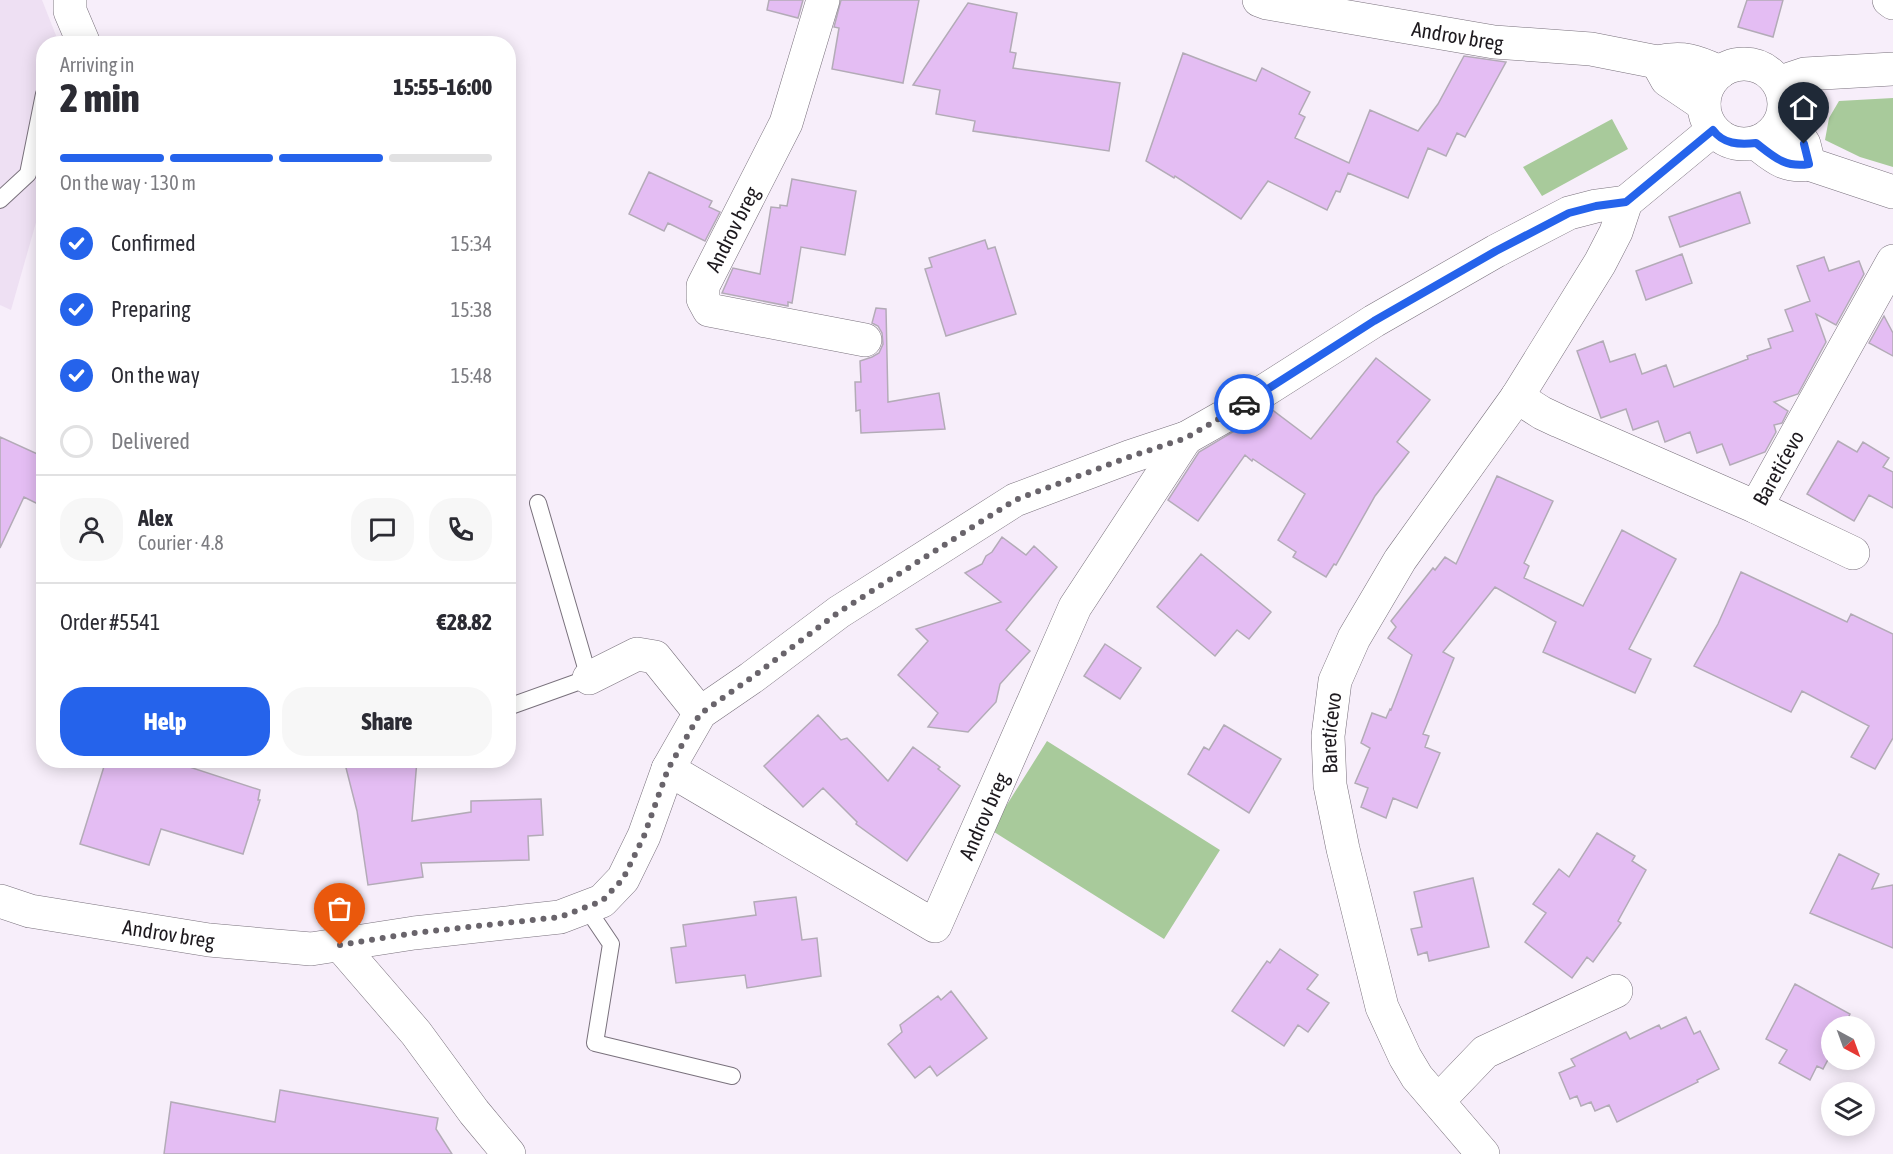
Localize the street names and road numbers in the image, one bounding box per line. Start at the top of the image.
street label: Androv breg [1410,16,1504,55]
street label: Androv breg [700,182,764,276]
street label: Baretićevo [1748,426,1808,509]
street label: Baretićevo [1316,691,1345,774]
street label: Androv breg [954,769,1013,863]
street label: Androv breg [121,914,215,952]

